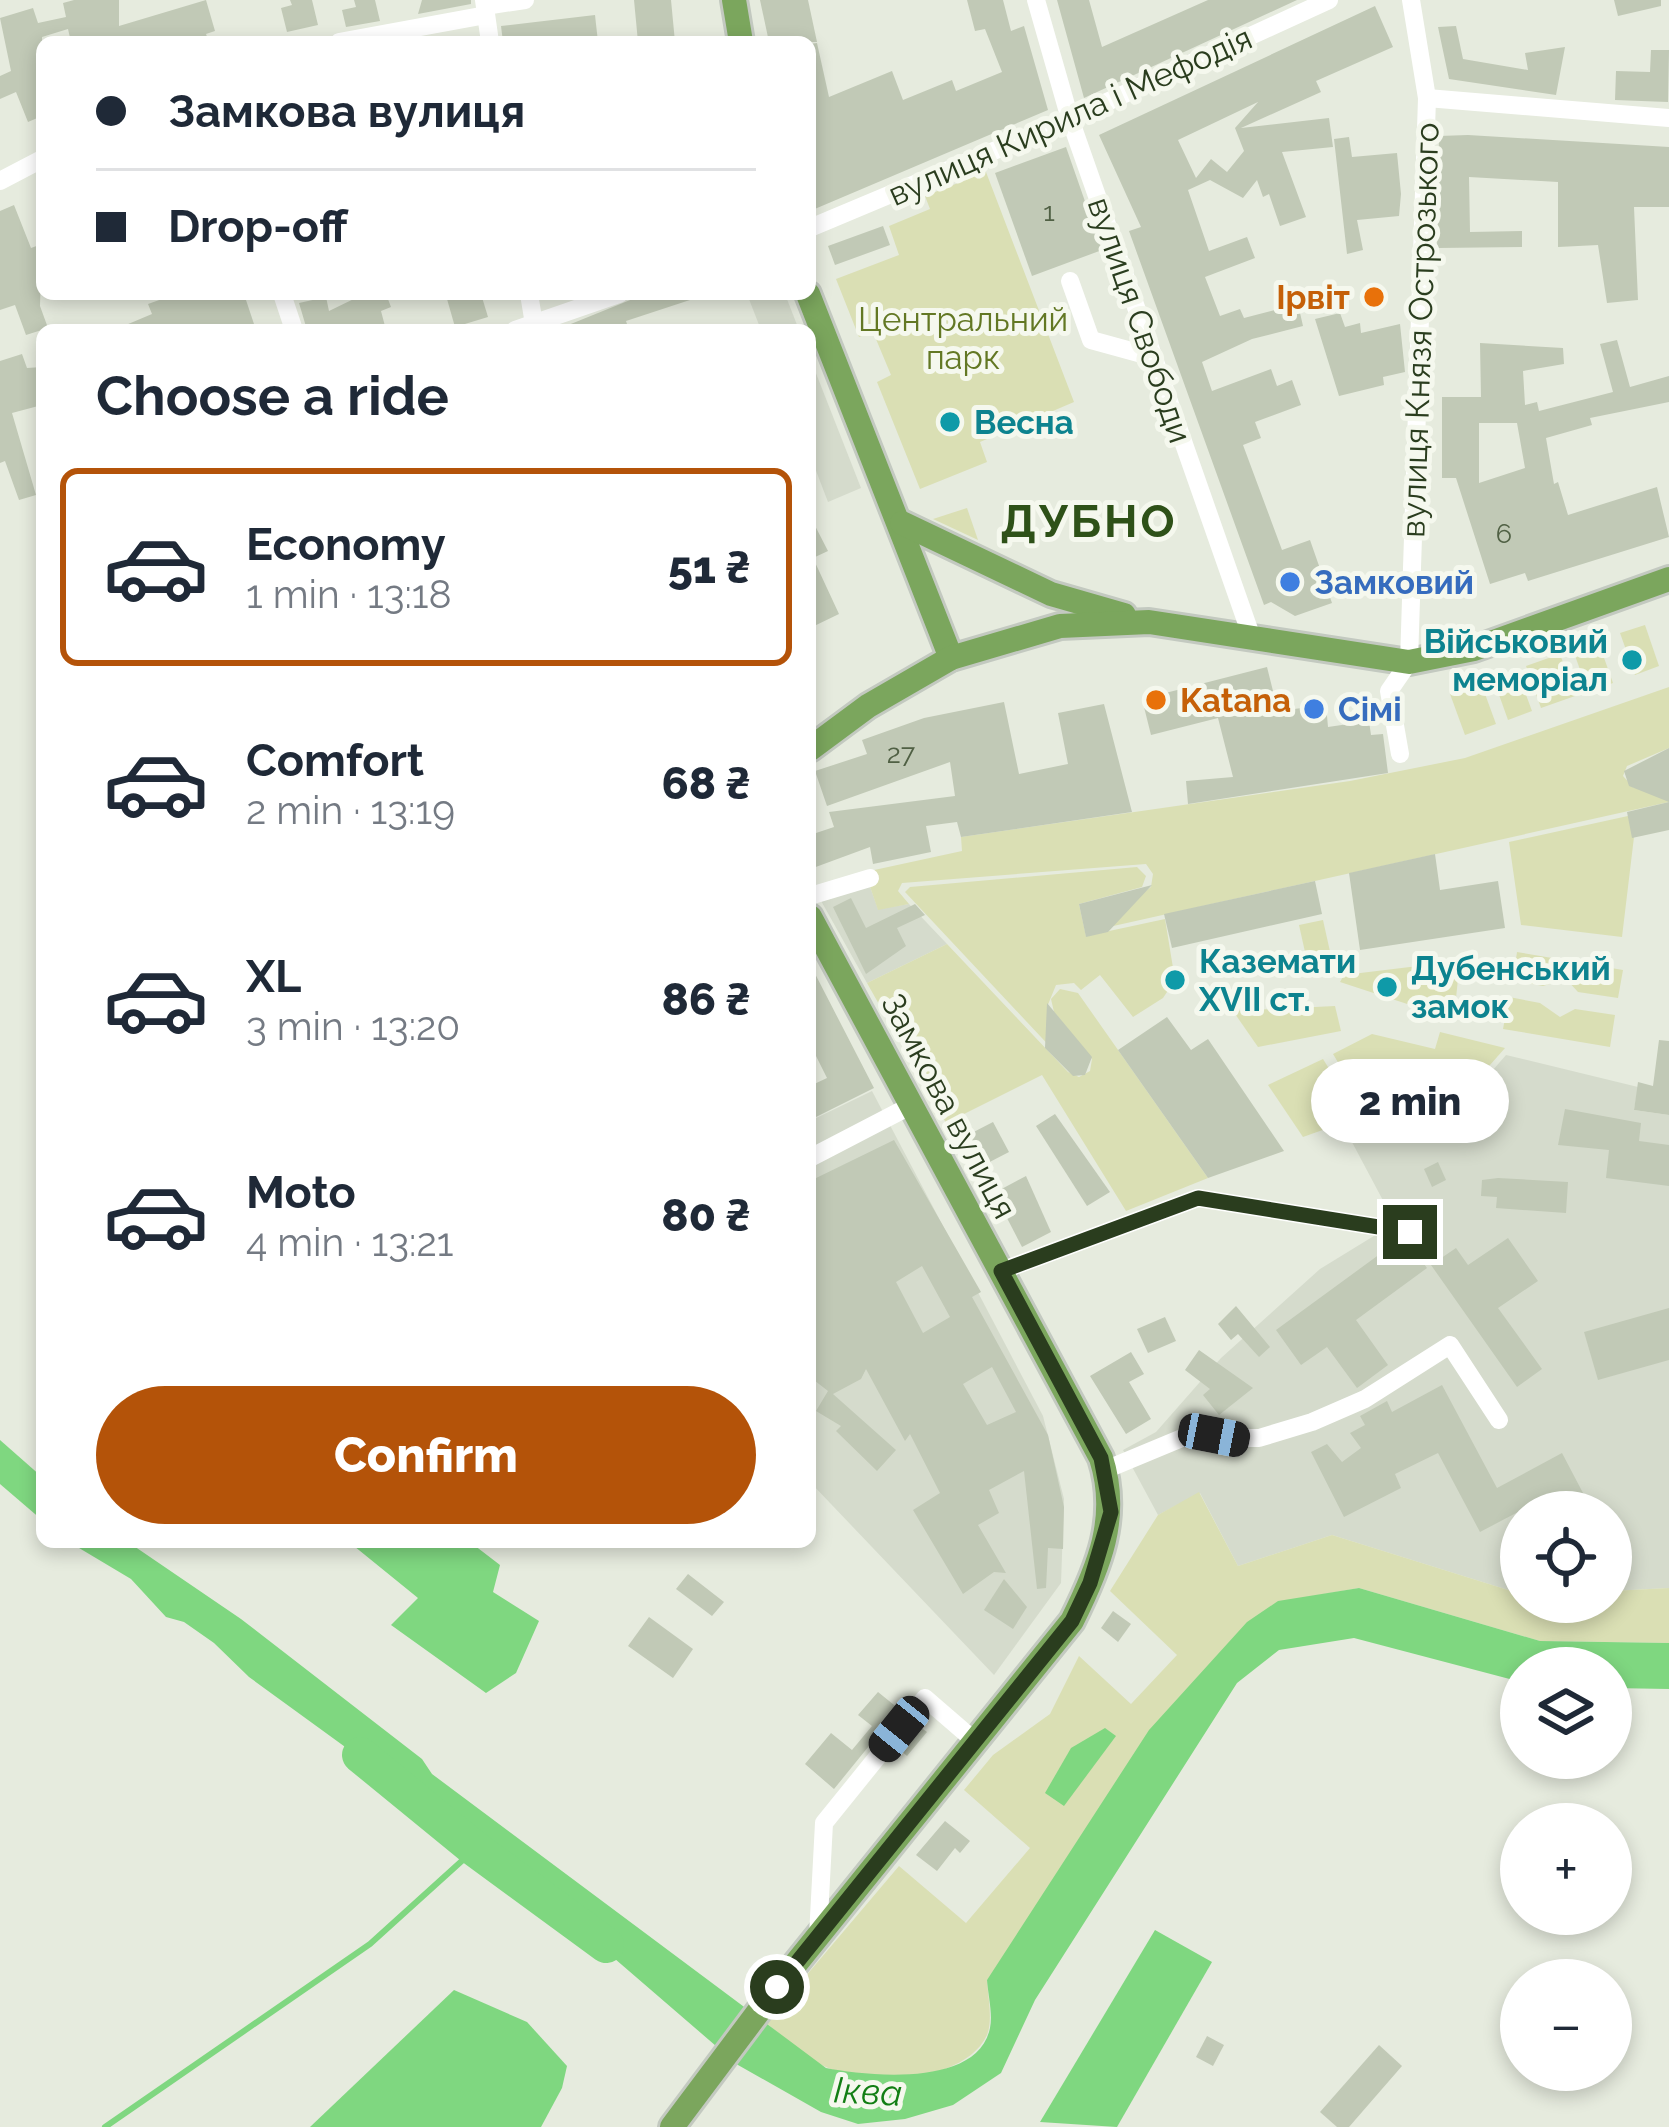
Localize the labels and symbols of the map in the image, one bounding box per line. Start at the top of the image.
street label: вулиця Кирила і Мефодія [882,18,1258,214]
street label: вулиця Князя Острозького [1393,122,1447,538]
street label: вулиця Свободи [1080,192,1200,448]
house number: 1 [1043,196,1055,227]
place label: Ірвіт [1276,278,1350,317]
marker: Ірвіт [1361,284,1387,310]
park label: Центральний парк [858,300,1068,377]
place label: Весна [974,403,1074,442]
marker: Весна [937,409,963,435]
district label: ДУБНО [1001,495,1177,548]
house number: 6 [1496,518,1512,549]
place label: Замковий [1314,563,1474,602]
marker: Замковий [1277,569,1303,595]
place label: Військовий меморіал [1424,622,1608,699]
marker: Військовий меморіал [1619,647,1645,673]
place label: Katana [1180,681,1291,720]
marker: Katana [1143,687,1169,713]
place label: Сімі [1338,690,1402,729]
marker: Сімі [1301,696,1327,722]
house number: 27 [887,738,916,769]
place label: Каземати XVII ст. [1198,942,1356,1019]
place label: Дубенський замок [1411,949,1611,1026]
marker: Каземати XVII ст. [1162,967,1188,993]
marker: Дубенський замок [1374,974,1400,1000]
street label: Замкова вулиця [873,987,1025,1225]
callout: 2 min [1311,1058,1509,1142]
route end [1383,1205,1437,1259]
car [1175,1410,1253,1460]
car [862,1690,936,1768]
route start [750,1960,804,2014]
water label: Іква [833,2068,903,2114]

